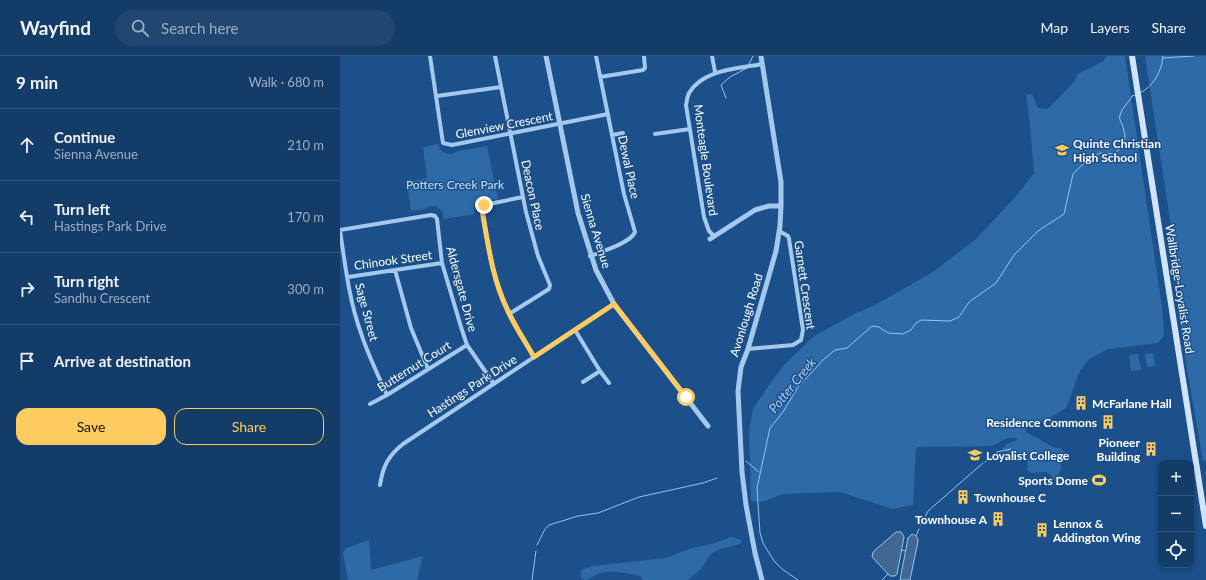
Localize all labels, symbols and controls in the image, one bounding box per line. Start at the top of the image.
search box [115,10,395,46]
text: Wayfind [20,16,91,39]
icon: search [129,17,151,39]
text: Search here [161,19,238,37]
text: Map [1040,19,1068,36]
text: Layers [1090,19,1130,36]
text: Share [1152,19,1186,36]
text: 9 min [16,72,58,93]
text: Walk · 680 m [248,74,324,90]
street label: Monteagle Boulevard [691,103,721,217]
street label: Glenview Crescent [454,108,554,142]
text: Continue [54,128,115,146]
icon: ahead [16,134,38,156]
street label: Dewal Place [615,134,643,200]
place label: Quinte Christian High School [1073,136,1161,165]
text: 210 m [287,137,324,153]
school or university icon: Quinte Christian High School [1054,142,1070,158]
text: Sienna Avenue [54,146,138,162]
street label: Deacon Place [518,158,548,232]
park label: Potters Creek Park [406,177,505,192]
street label: Sienna Avenue [578,192,614,270]
route end [475,196,493,214]
text: Turn left [54,200,110,218]
icon: left [16,206,38,228]
text: 170 m [287,209,324,225]
text: Hastings Park Drive [54,218,167,234]
street label: Wallbridge-Loyalist Road [1162,223,1198,355]
street label: Garnett Crescent [791,239,819,331]
street label: Aldersgate Drive [443,245,481,333]
street label: Chinook Street [353,247,434,273]
text: Turn right [54,272,119,290]
street label: Avonlough Road [726,272,766,358]
icon: right [16,278,38,300]
text: 300 m [287,281,324,297]
street label: Sage Street [352,281,382,343]
text: Sandhu Crescent [54,290,150,306]
street label: Butternut Court [374,337,454,395]
icon: arrive [16,350,38,372]
street label: Hastings Park Drive [424,351,520,421]
text: Arrive at destination [54,352,191,370]
water label: Potter Creek [765,354,820,416]
route start [677,388,695,406]
building icon: McFarlane Hall [1073,395,1089,411]
place label: McFarlane Hall [1092,396,1172,411]
button: Save [16,408,166,445]
button: Share [174,408,324,445]
building icon: Residence Commons [1100,414,1116,430]
place label: Residence Commons [986,415,1097,430]
place label: Pioneer Building [1096,435,1141,464]
building icon: Pioneer Building [1143,441,1159,457]
school or university icon: Loyalist College [967,447,983,463]
place label: Loyalist College [986,448,1070,463]
map controls [1158,460,1194,568]
button: + [1158,460,1194,496]
sports icon: Sports Dome [1091,472,1107,488]
place label: Sports Dome [1018,473,1089,488]
building icon: Townhouse C [955,489,971,505]
place label: Townhouse C [974,490,1046,505]
button: − [1158,496,1194,532]
building icon: Townhouse A [990,511,1006,527]
place label: Townhouse A [915,512,988,527]
place label: Lennox & Addington Wing [1052,516,1141,545]
building icon: Lennox & Addington Wing [1034,522,1050,538]
button: locate [1158,532,1194,568]

